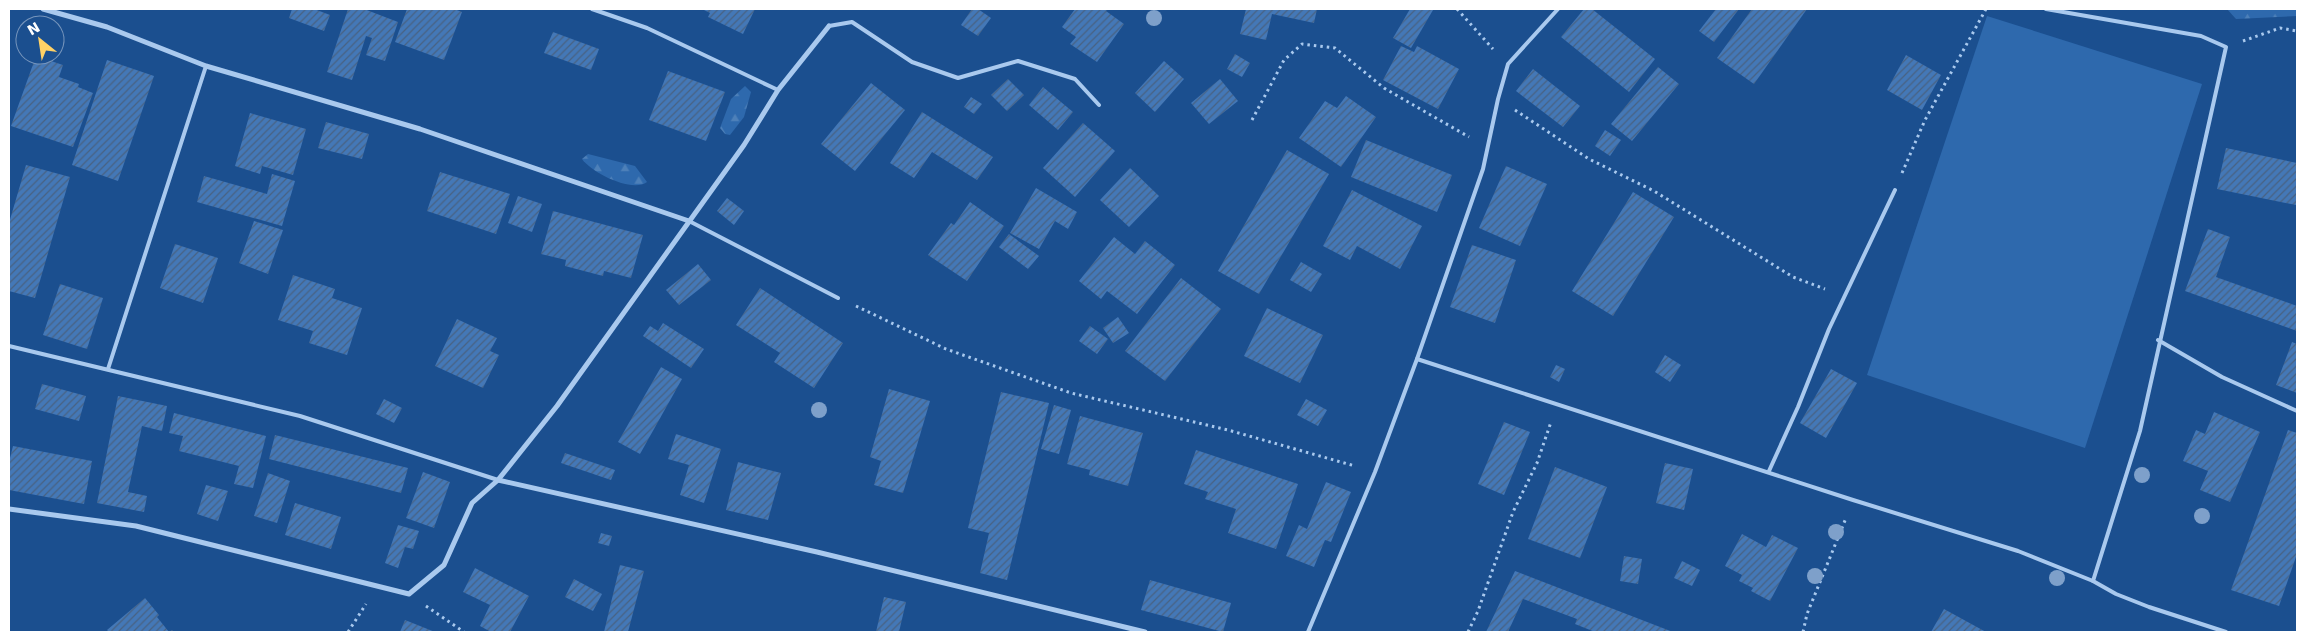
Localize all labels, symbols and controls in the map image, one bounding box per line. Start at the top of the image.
north arrow [15,15,65,65]
text: N [24,19,43,39]

